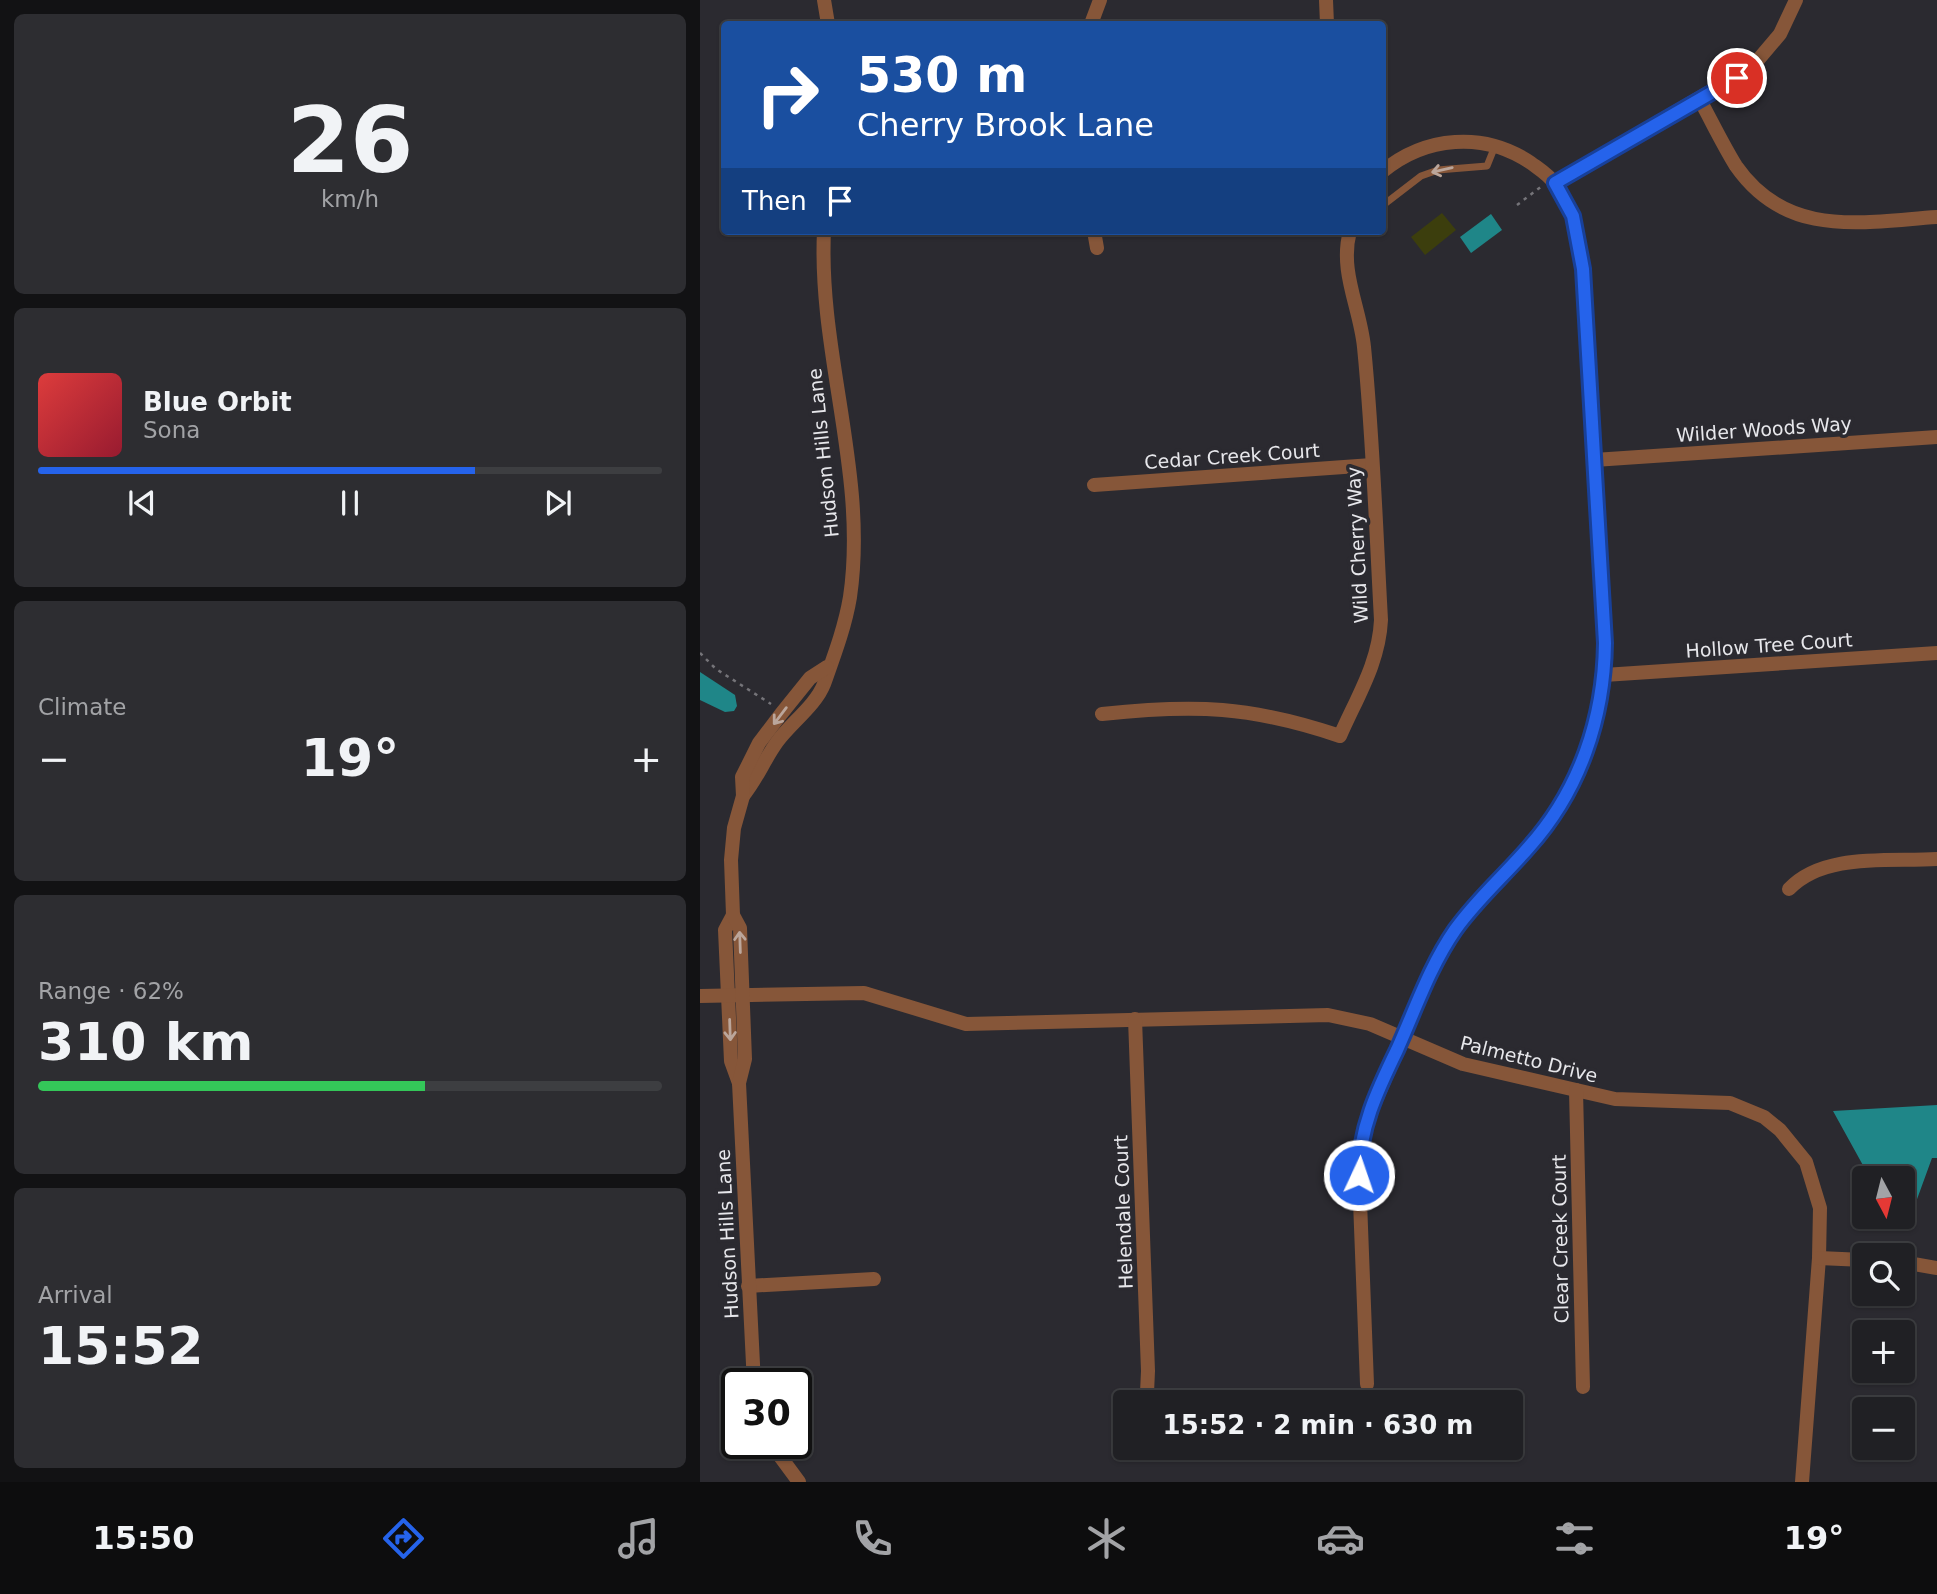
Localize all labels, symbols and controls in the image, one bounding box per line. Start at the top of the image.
text: 530 m [857,47,1027,104]
pin [1707,48,1767,108]
icon: right [742,49,833,140]
icon: arrive [1718,59,1756,97]
text: 26 [287,88,413,193]
text: Cherry Brook Lane [857,106,1154,144]
one-way arrow [1431,164,1454,177]
icon: arrive [821,182,859,220]
text: km/h [321,186,379,212]
text: Then [742,186,807,216]
street label: Hudson Hills Lane [803,367,843,539]
text: Blue Orbit [143,387,292,417]
street label: Wilder Woods Way [1675,412,1853,446]
text: Sona [143,417,200,443]
street label: Cedar Creek Court [1144,439,1320,473]
street label: Wild Cherry Way [1342,466,1372,624]
icon: previous [123,484,161,522]
icon: pause [331,484,369,522]
icon: next [539,484,577,522]
street label: Hollow Tree Court [1685,628,1853,662]
text: Climate [38,694,127,720]
one-way arrow [773,706,788,725]
text: 19° [301,728,399,788]
text: − [38,737,70,781]
text: + [630,737,662,781]
one-way arrow [734,931,747,954]
text: Range · 62% [38,978,184,1004]
text: 310 km [38,1012,253,1072]
one-way arrow [723,1019,736,1042]
street label: Palmetto Drive [1458,1031,1600,1087]
street label: Helendale Court [1109,1135,1137,1289]
position arrow [1322,1138,1396,1212]
street label: Hudson Hills Lane [712,1149,742,1319]
street label: Clear Creek Court [1548,1154,1572,1324]
north arrow [1852,1166,1914,1228]
map controls [1852,1166,1915,1460]
button: search [1852,1243,1915,1306]
text: Arrival [38,1282,113,1308]
text: 15:52 [38,1316,204,1376]
button: + [1852,1320,1915,1383]
speed limit sign: 30 [721,1368,812,1459]
button: − [1852,1397,1915,1460]
text: 15:52 · 2 min · 630 m [1163,1410,1473,1440]
icon: directions [379,1514,428,1563]
icon: music [614,1514,663,1563]
icon: phone [848,1514,897,1563]
icon: climate [1082,1514,1131,1563]
icon: car [1316,1514,1365,1563]
icon: filters [1550,1514,1599,1563]
text: 15:50 [93,1519,194,1557]
text: 19° [1784,1519,1844,1557]

